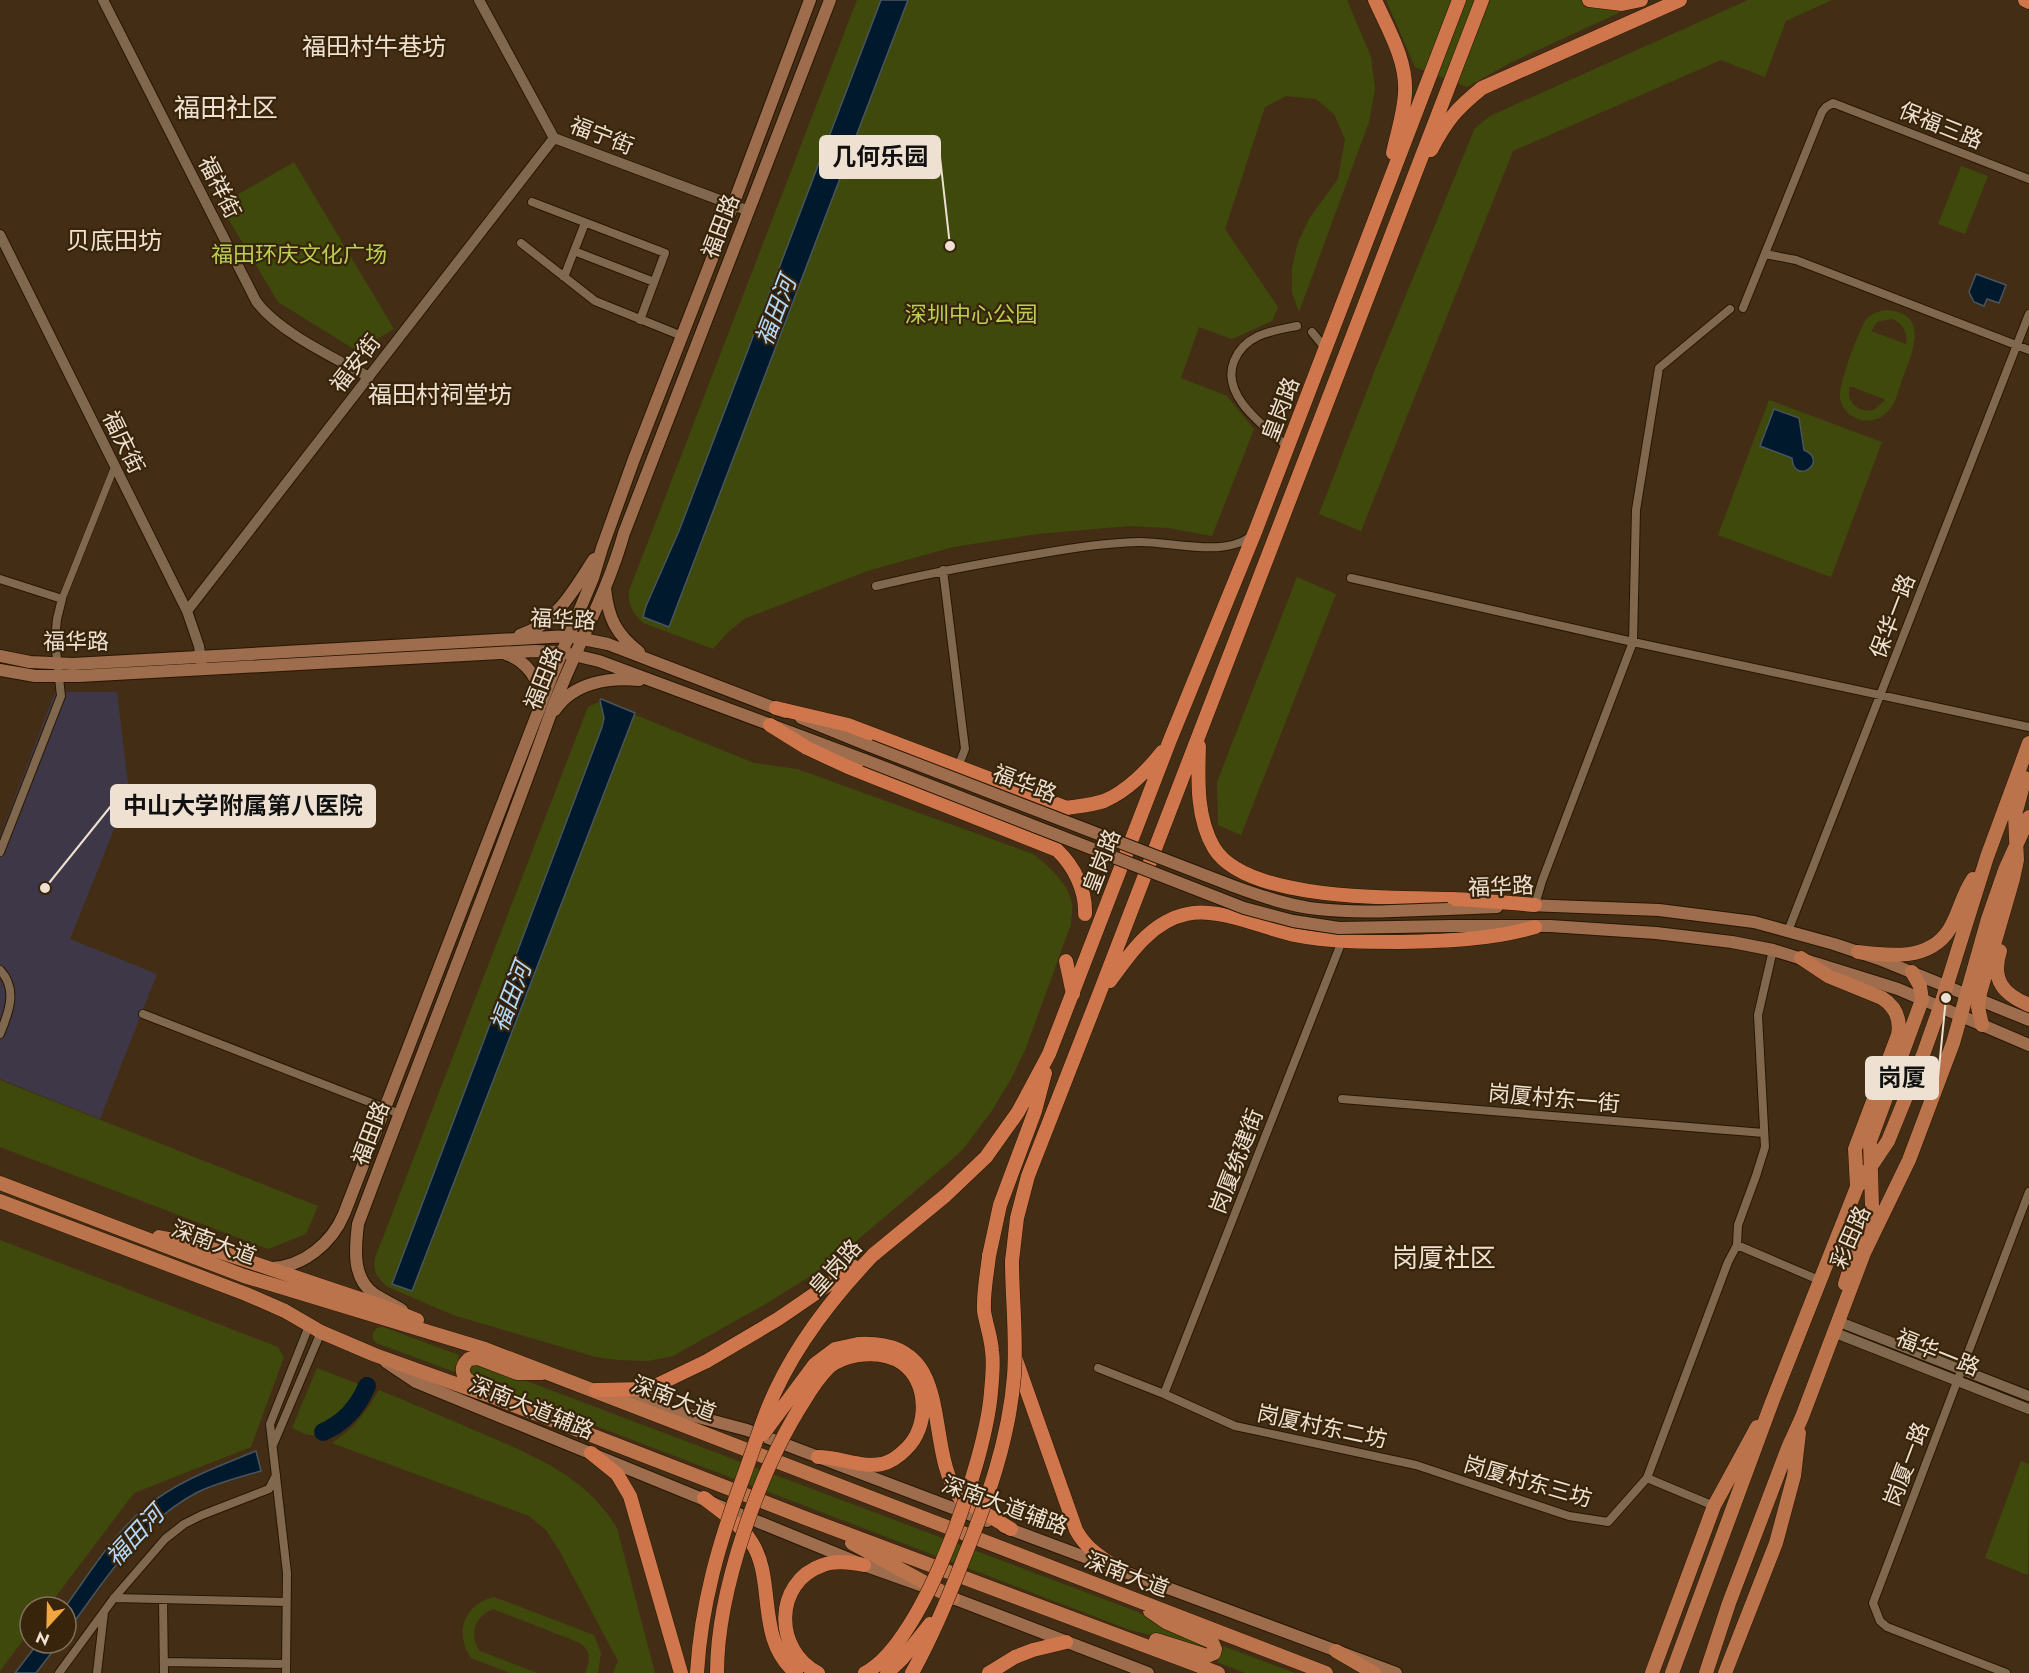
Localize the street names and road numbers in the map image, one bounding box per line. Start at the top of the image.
street label: 保福三路 [1894,94,1988,156]
street label: 福宁街 [565,108,639,162]
street label: 福祥街 [191,150,249,224]
street label: 福田路 [693,189,747,263]
street label: 福安街 [322,327,388,399]
street label: 皇岗路 [1253,372,1307,446]
street label: 福庆街 [95,405,153,479]
street label: 保华一路 [1861,569,1923,663]
street label: 福华路 [529,601,597,637]
street label: 福华路 [43,625,109,657]
street label: 福田路 [516,641,570,715]
street label: 福华路 [988,756,1062,810]
street label: 皇岗路 [1074,824,1128,898]
street label: 福华路 [1467,869,1535,903]
street label: 岗厦村东一街 [1487,1076,1621,1120]
street label: 福田路 [343,1096,397,1170]
street label: 岗厦统建街 [1201,1104,1271,1218]
street label: 彩田路 [1822,1200,1878,1274]
street label: 深南大道 [167,1212,261,1272]
street label: 皇岗路 [801,1232,869,1302]
street label: 福华一路 [1891,1321,1985,1383]
street label: 深南大道辅路 [465,1367,599,1447]
street label: 深南大道 [627,1367,721,1429]
street label: 岗厦村东二坊 [1254,1397,1390,1455]
street label: 岗厦一路 [1875,1417,1937,1511]
street label: 岗厦村东三坊 [1460,1447,1596,1515]
street label: 深南大道辅路 [938,1467,1072,1543]
street label: 深南大道 [1080,1543,1174,1605]

